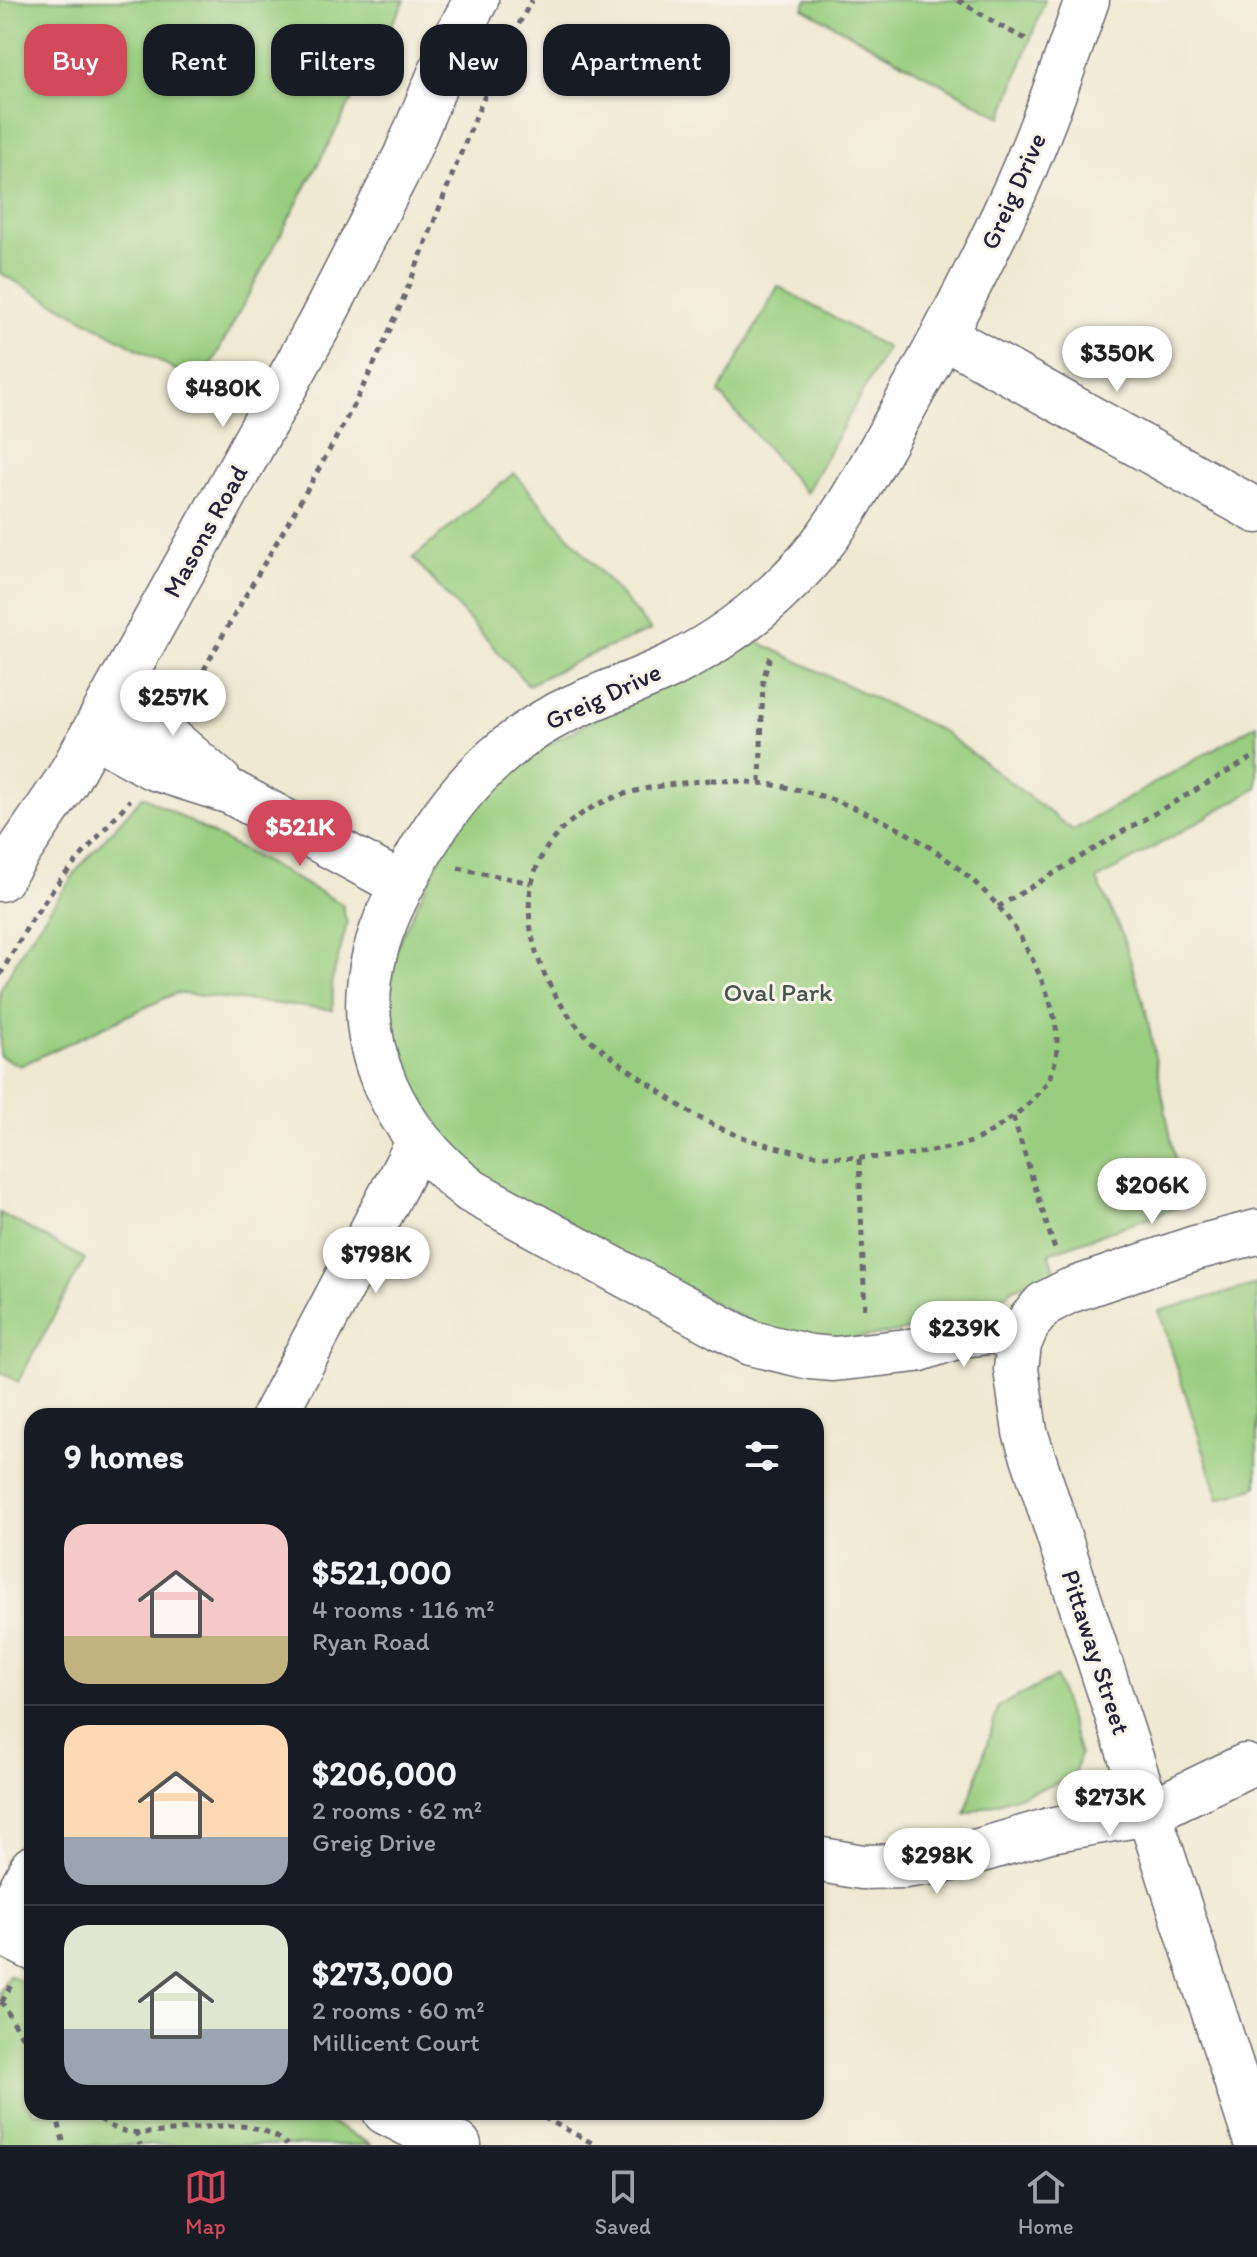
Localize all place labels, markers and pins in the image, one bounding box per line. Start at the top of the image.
pin: $350K [1061,326,1173,394]
pin: $480K [167,361,279,429]
pin: $257K [117,670,229,738]
pin: $521K [244,800,356,868]
pin: $206K [1096,1158,1208,1226]
pin: $798K [320,1227,432,1295]
pin: $239K [908,1301,1020,1369]
pin: $273K [1054,1770,1166,1838]
pin: $298K [881,1828,993,1896]

